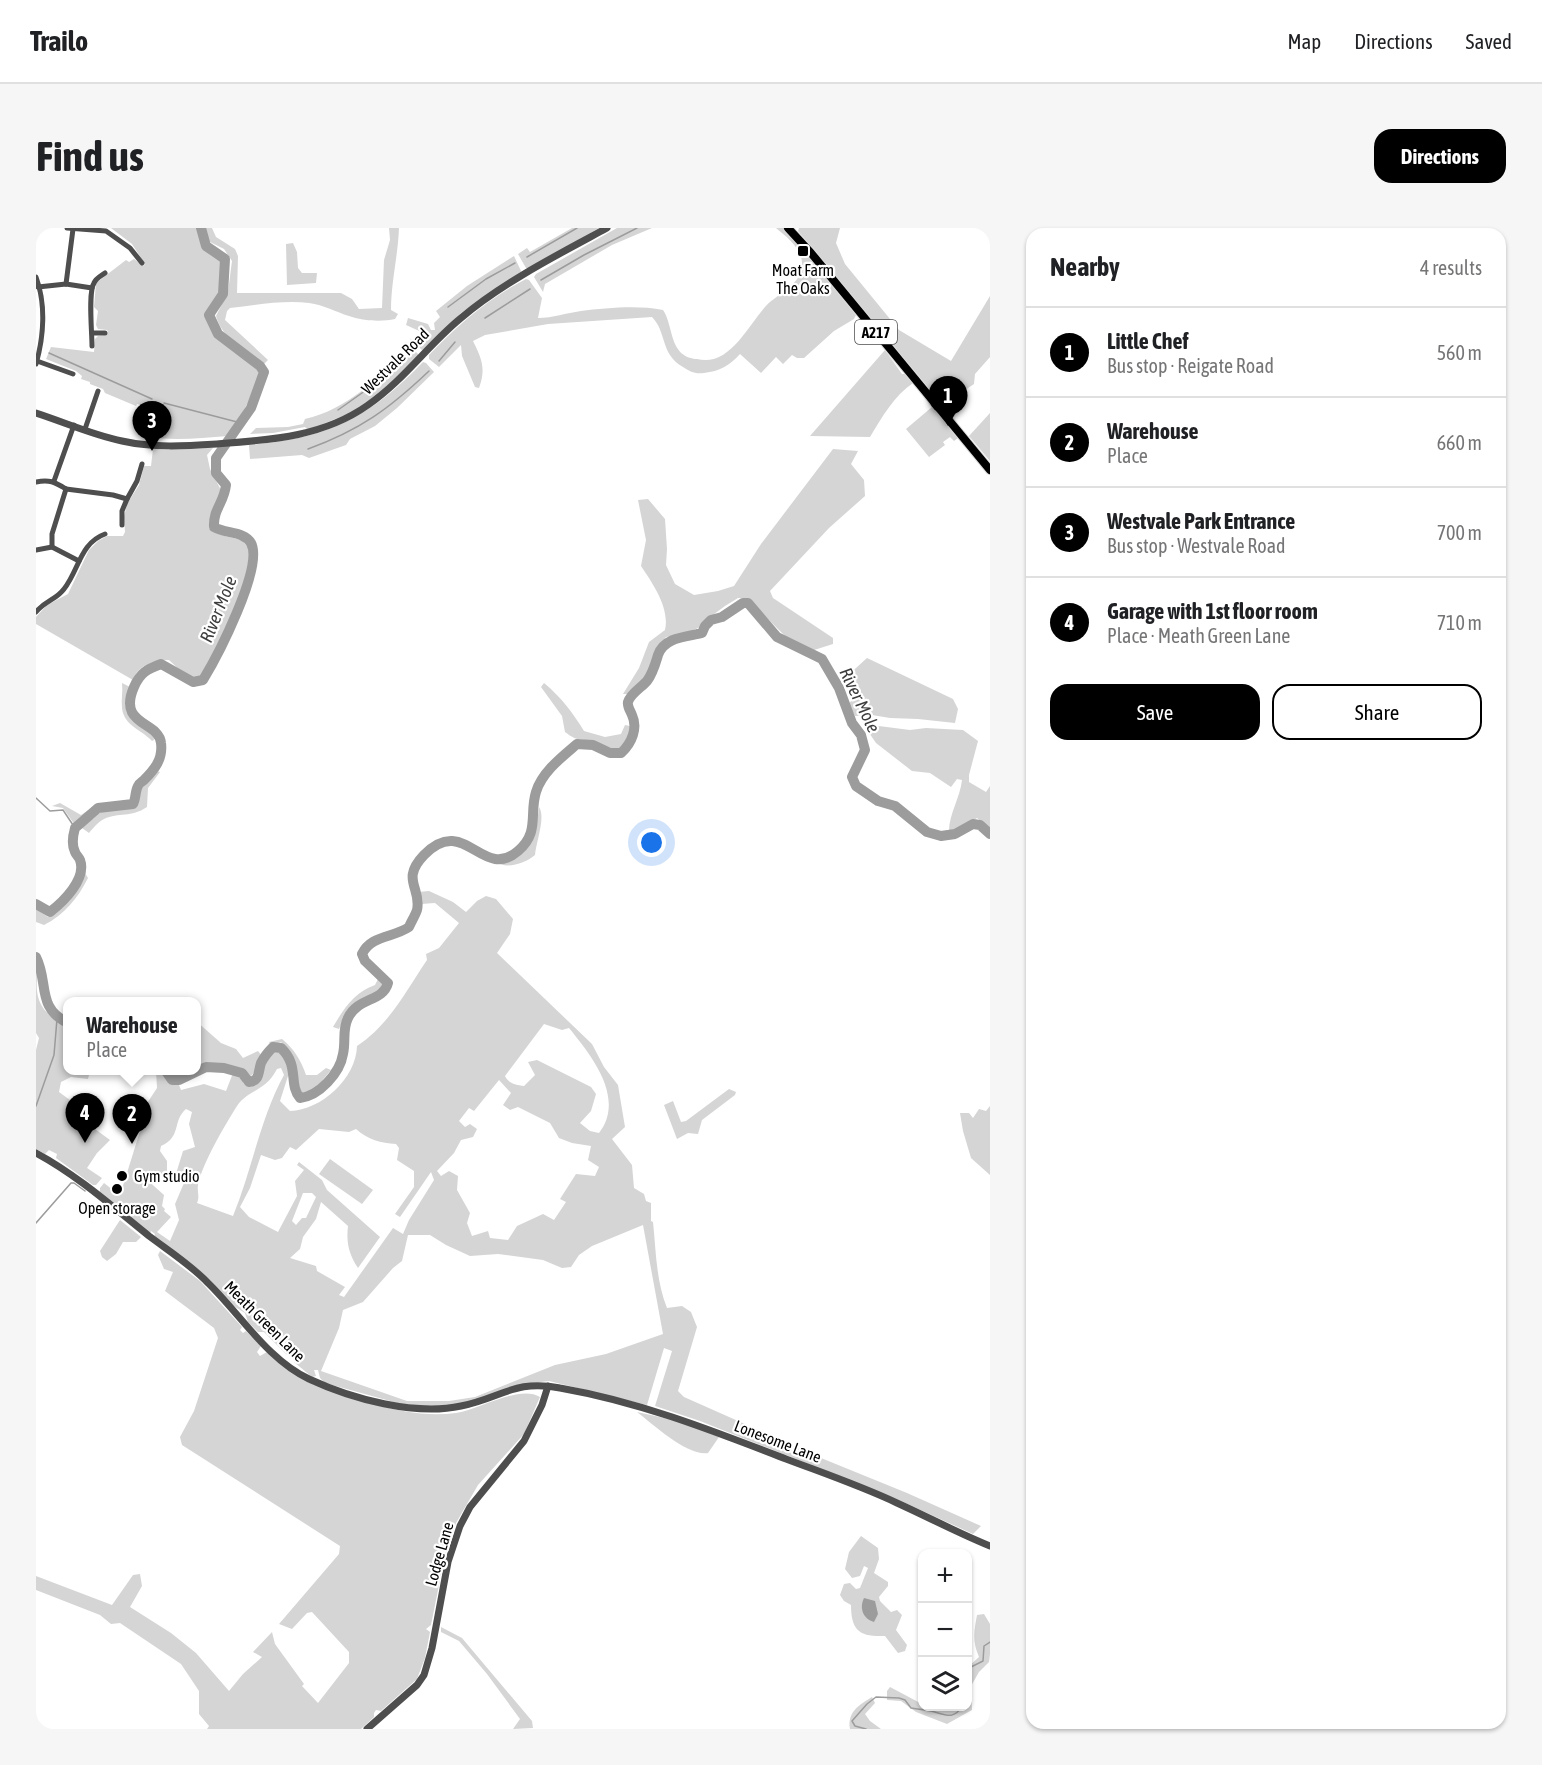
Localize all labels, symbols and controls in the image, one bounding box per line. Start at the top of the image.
text: Trailo [30,25,88,57]
text: Map [1287,29,1321,53]
text: Directions [1354,29,1433,53]
text: Saved [1466,29,1512,53]
button: Directions [1374,129,1506,183]
text: Find us [36,132,144,180]
marker: Moat Farm The Oaks [796,244,810,258]
text: Nearby [1050,252,1120,282]
text: 4 results [1420,256,1482,279]
place label: Moat Farm The Oaks [772,261,834,297]
road number: A217 [855,320,897,344]
street label: Westvale Road [358,324,432,398]
text: Little Chef [1107,328,1189,354]
text: 1 [1065,341,1074,364]
text: 560 m [1437,341,1482,364]
text: Bus stop · Reigate Road [1107,354,1274,377]
pin: 1 [928,376,968,426]
pin: 3 [132,402,172,451]
text: Warehouse [1107,418,1198,444]
text: 2 [1065,431,1074,454]
text: 660 m [1437,431,1482,454]
text: Place [1107,444,1148,467]
text: Westvale Park Entrance [1107,508,1295,534]
text: 3 [1065,521,1074,544]
text: 700 m [1437,521,1482,544]
text: Bus stop · Westvale Road [1107,534,1285,557]
water label: River Mole [195,573,241,645]
text: Garage with 1st floor room [1107,598,1318,624]
text: 4 [1065,611,1074,634]
text: 710 m [1437,611,1482,634]
text: Place · Meath Green Lane [1107,624,1290,647]
water label: River Mole [835,664,885,736]
button: Save [1050,684,1260,740]
button: Share [1272,684,1482,740]
your location [637,828,666,857]
popup [63,997,201,1075]
text: Warehouse [86,1012,178,1038]
text: Place [86,1038,127,1061]
pin: 4 [65,1094,104,1143]
pin: 2 [112,1094,152,1144]
place label: Gym studio [134,1167,200,1186]
marker: Gym studio [115,1169,129,1183]
marker: Open storage [110,1182,124,1196]
place label: Open storage [78,1199,156,1218]
street label: Meath Green Lane [221,1277,309,1365]
street label: Lonesome Lane [732,1416,824,1466]
street label: Lodge Lane [421,1520,458,1588]
map controls [918,1549,972,1711]
button: + [918,1549,972,1603]
button: − [918,1603,972,1657]
button: layers [918,1657,972,1711]

